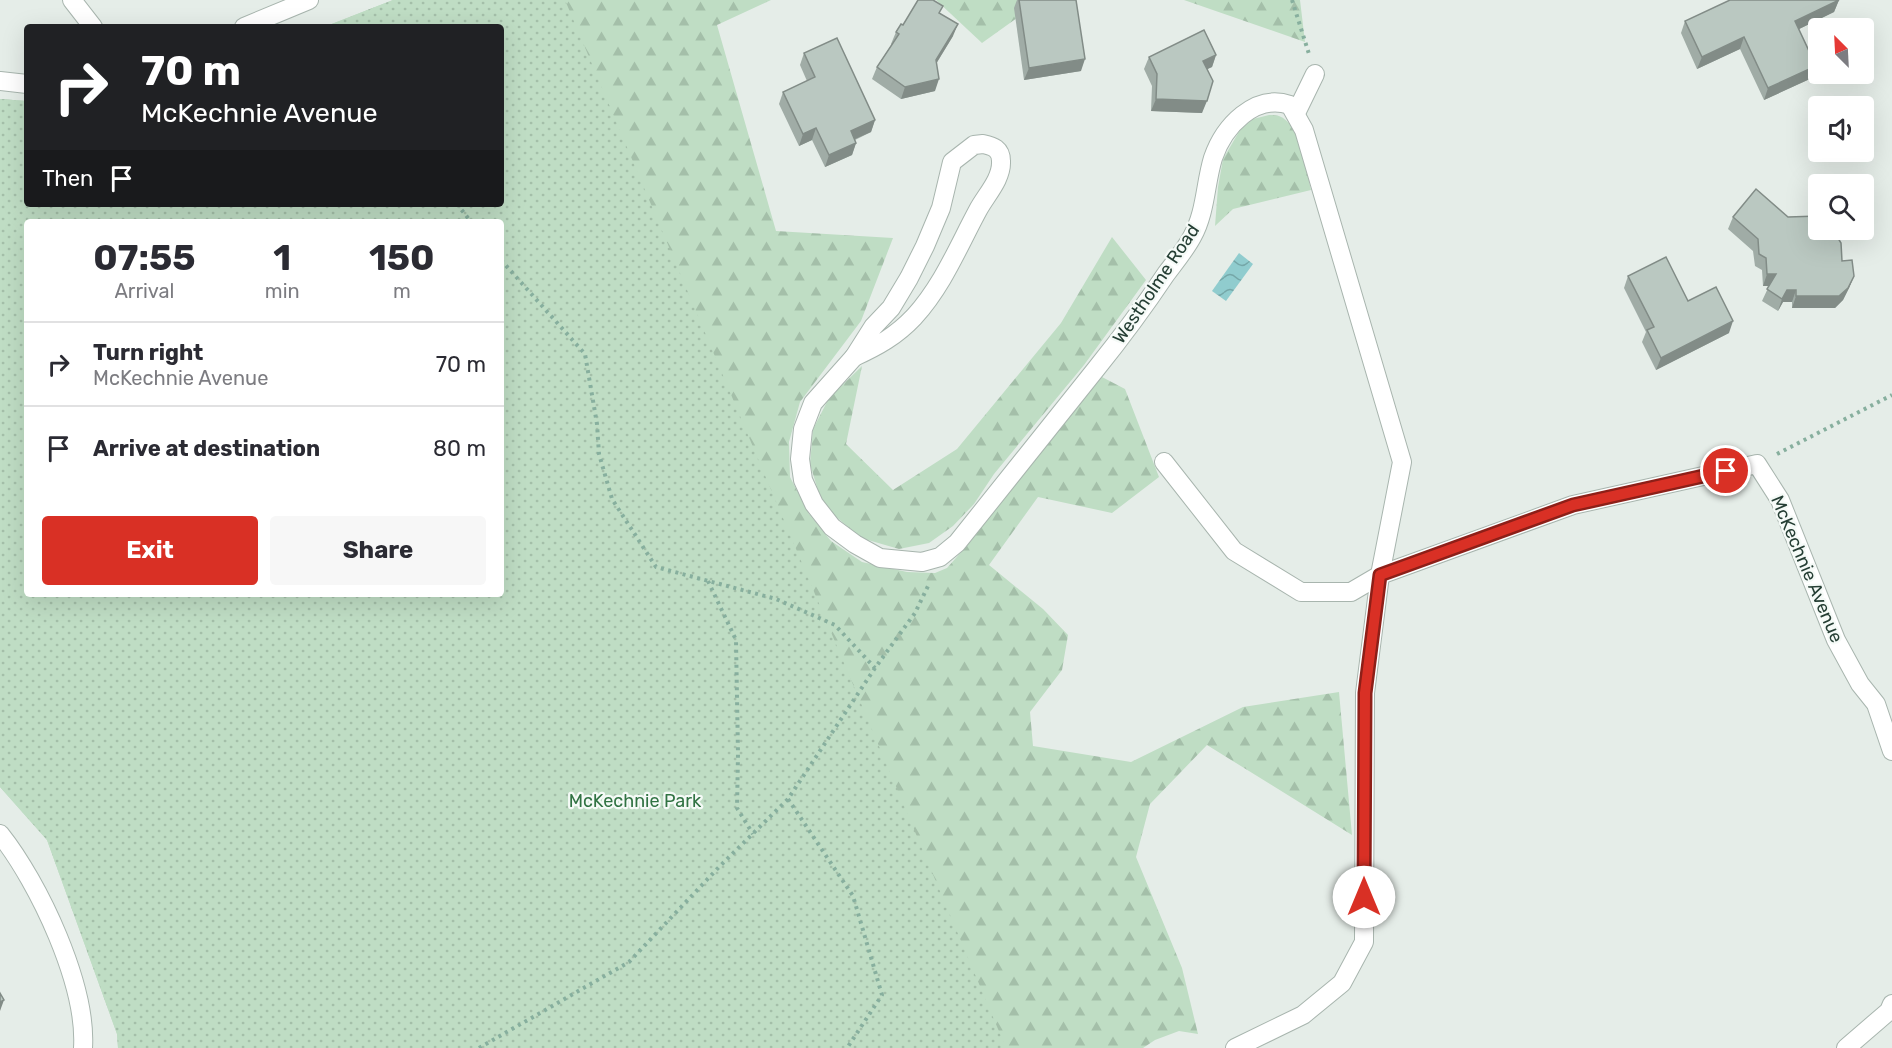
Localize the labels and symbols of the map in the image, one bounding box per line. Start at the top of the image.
north arrow [1808,18,1874,84]
street label: Westholme Road [1108,220,1204,348]
pin [1700,445,1751,496]
street label: McKechnie Avenue [1766,492,1848,646]
park label: McKechnie Park [569,790,702,812]
position arrow [1332,865,1396,929]

